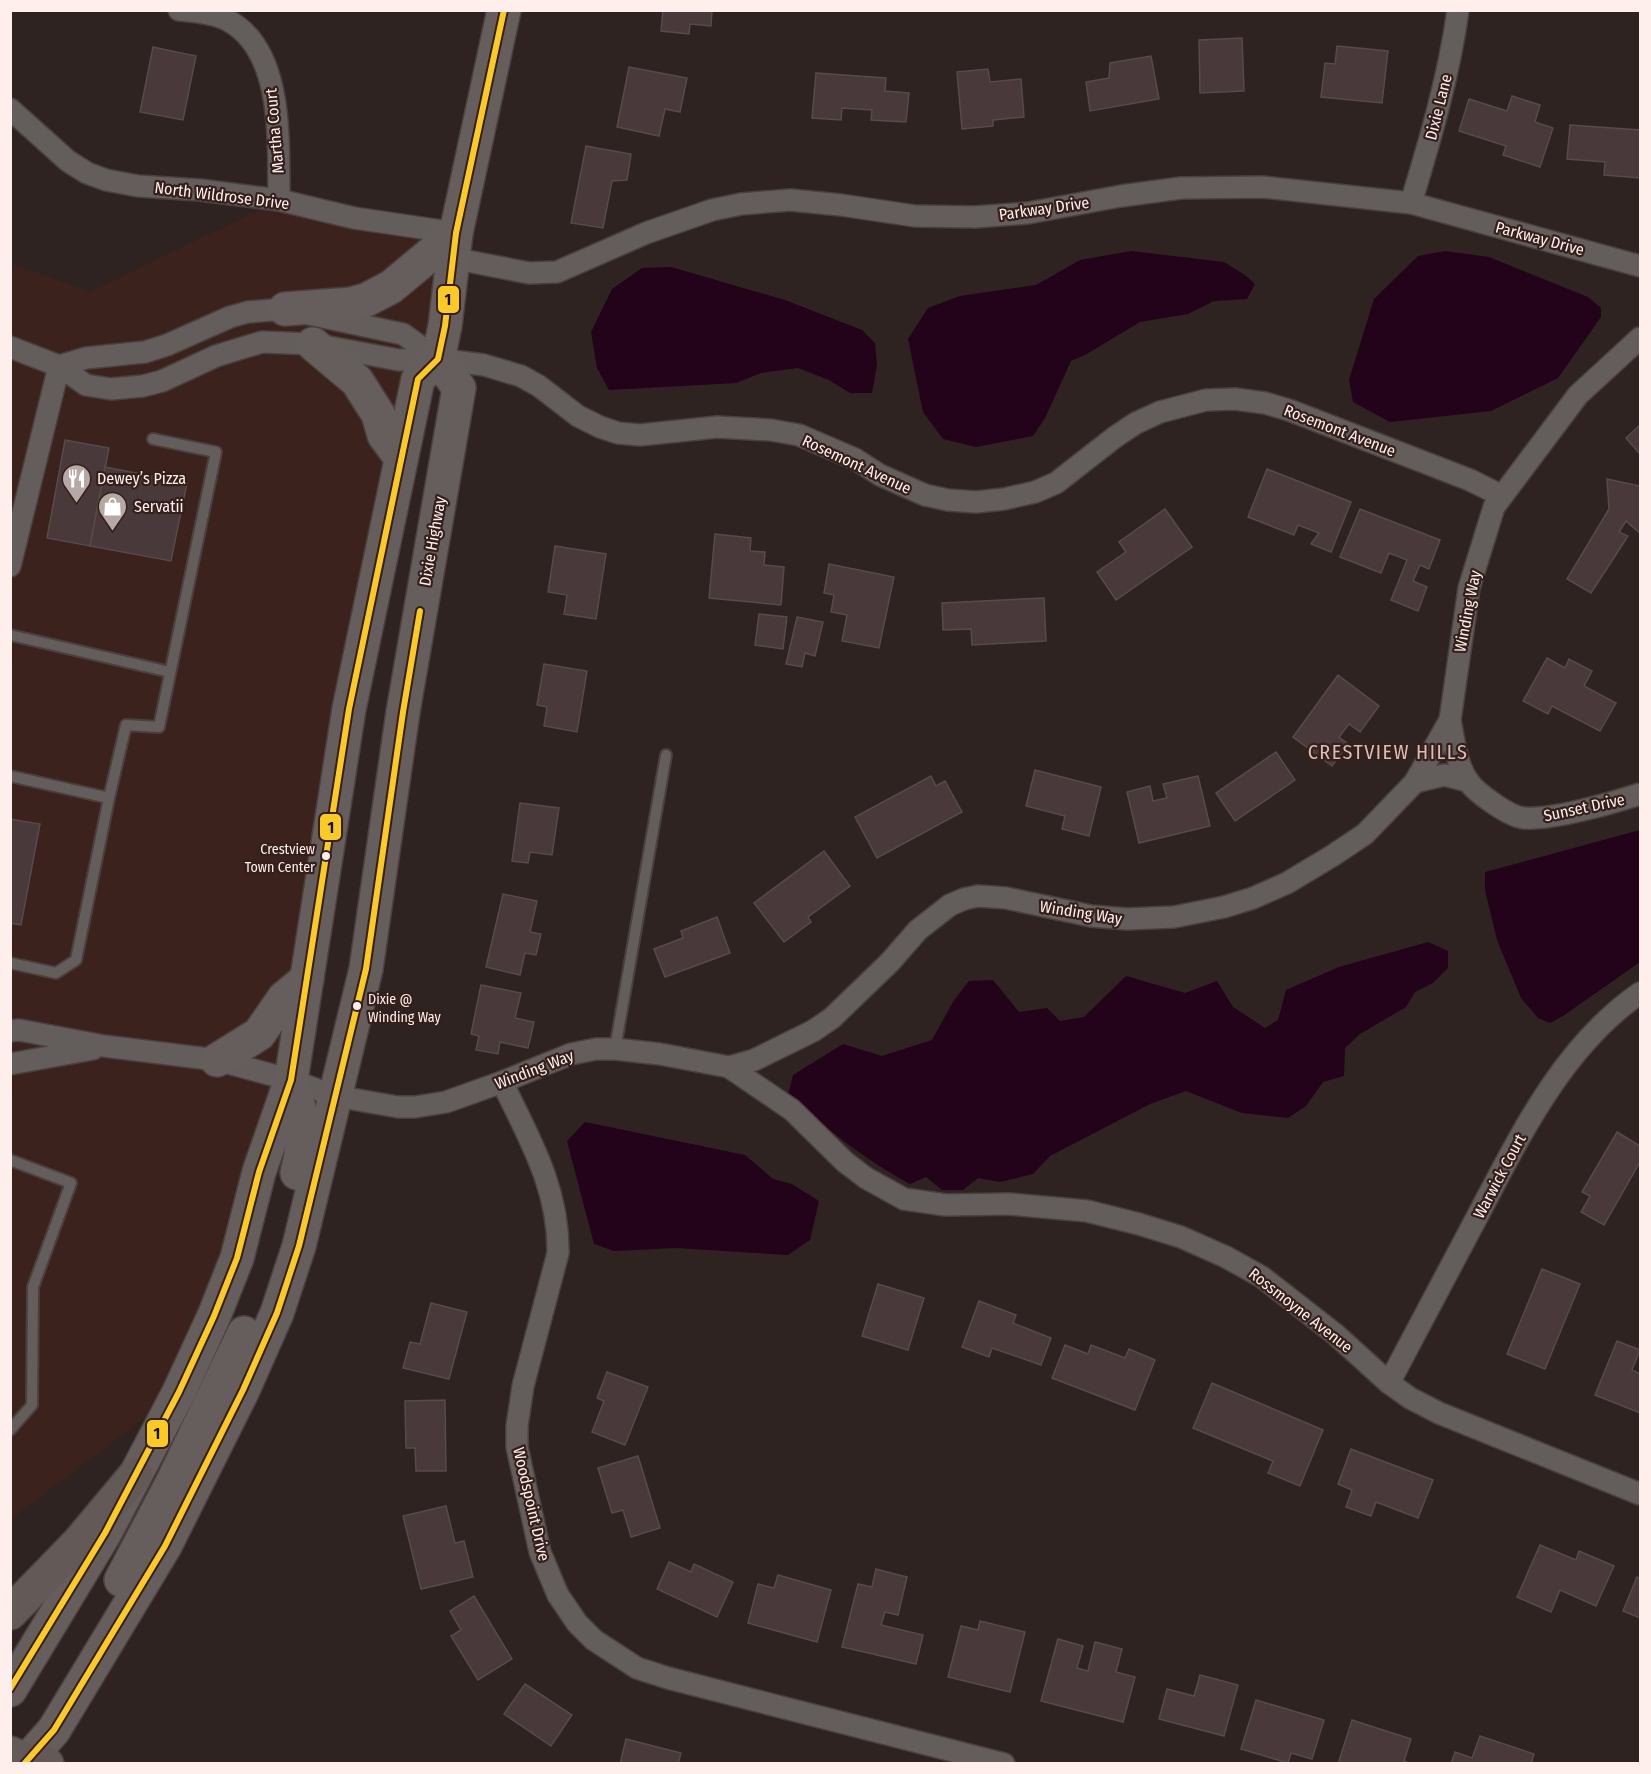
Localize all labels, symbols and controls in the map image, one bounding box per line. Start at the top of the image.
street label: Dixie Lane [1421,72,1456,142]
street label: Martha Court [261,87,288,174]
street label: North Wildrose Drive [153,178,291,213]
street label: Parkway Drive [998,193,1091,224]
street label: Parkway Drive [1493,218,1586,259]
line badge: 1 [437,285,460,314]
text: 1 [445,290,451,309]
street label: Rosemont Avenue [1281,400,1398,460]
street label: Rosemont Avenue [799,431,914,498]
restaurant icon: Dewey’s Pizza [60,462,92,504]
place label: Dewey’s Pizza [97,469,186,488]
shop icon: Servatii [97,490,129,532]
street label: Dixie Highway [415,494,450,587]
place label: Servatii [134,497,183,516]
street label: Winding Way [1450,568,1485,654]
district label: CRESTVIEW HILLS [1308,740,1468,764]
street label: Sunset Drive [1542,790,1626,825]
line badge: 1 [319,813,342,841]
text: 1 [328,818,334,837]
place label: Crestview Town Center [245,841,315,876]
marker: Crestview Town Center [320,850,332,862]
street label: Winding Way [1038,897,1124,929]
place label: Dixie @ Winding Way [368,991,441,1026]
marker: Dixie @ Winding Way [351,1000,363,1012]
street label: Winding Way [492,1045,577,1093]
street label: Warwick Court [1469,1130,1530,1222]
street label: Rossmoyne Avenue [1245,1264,1356,1357]
line badge: 1 [146,1419,169,1448]
text: 1 [154,1424,160,1443]
street label: Woodspoint Drive [509,1445,554,1563]

